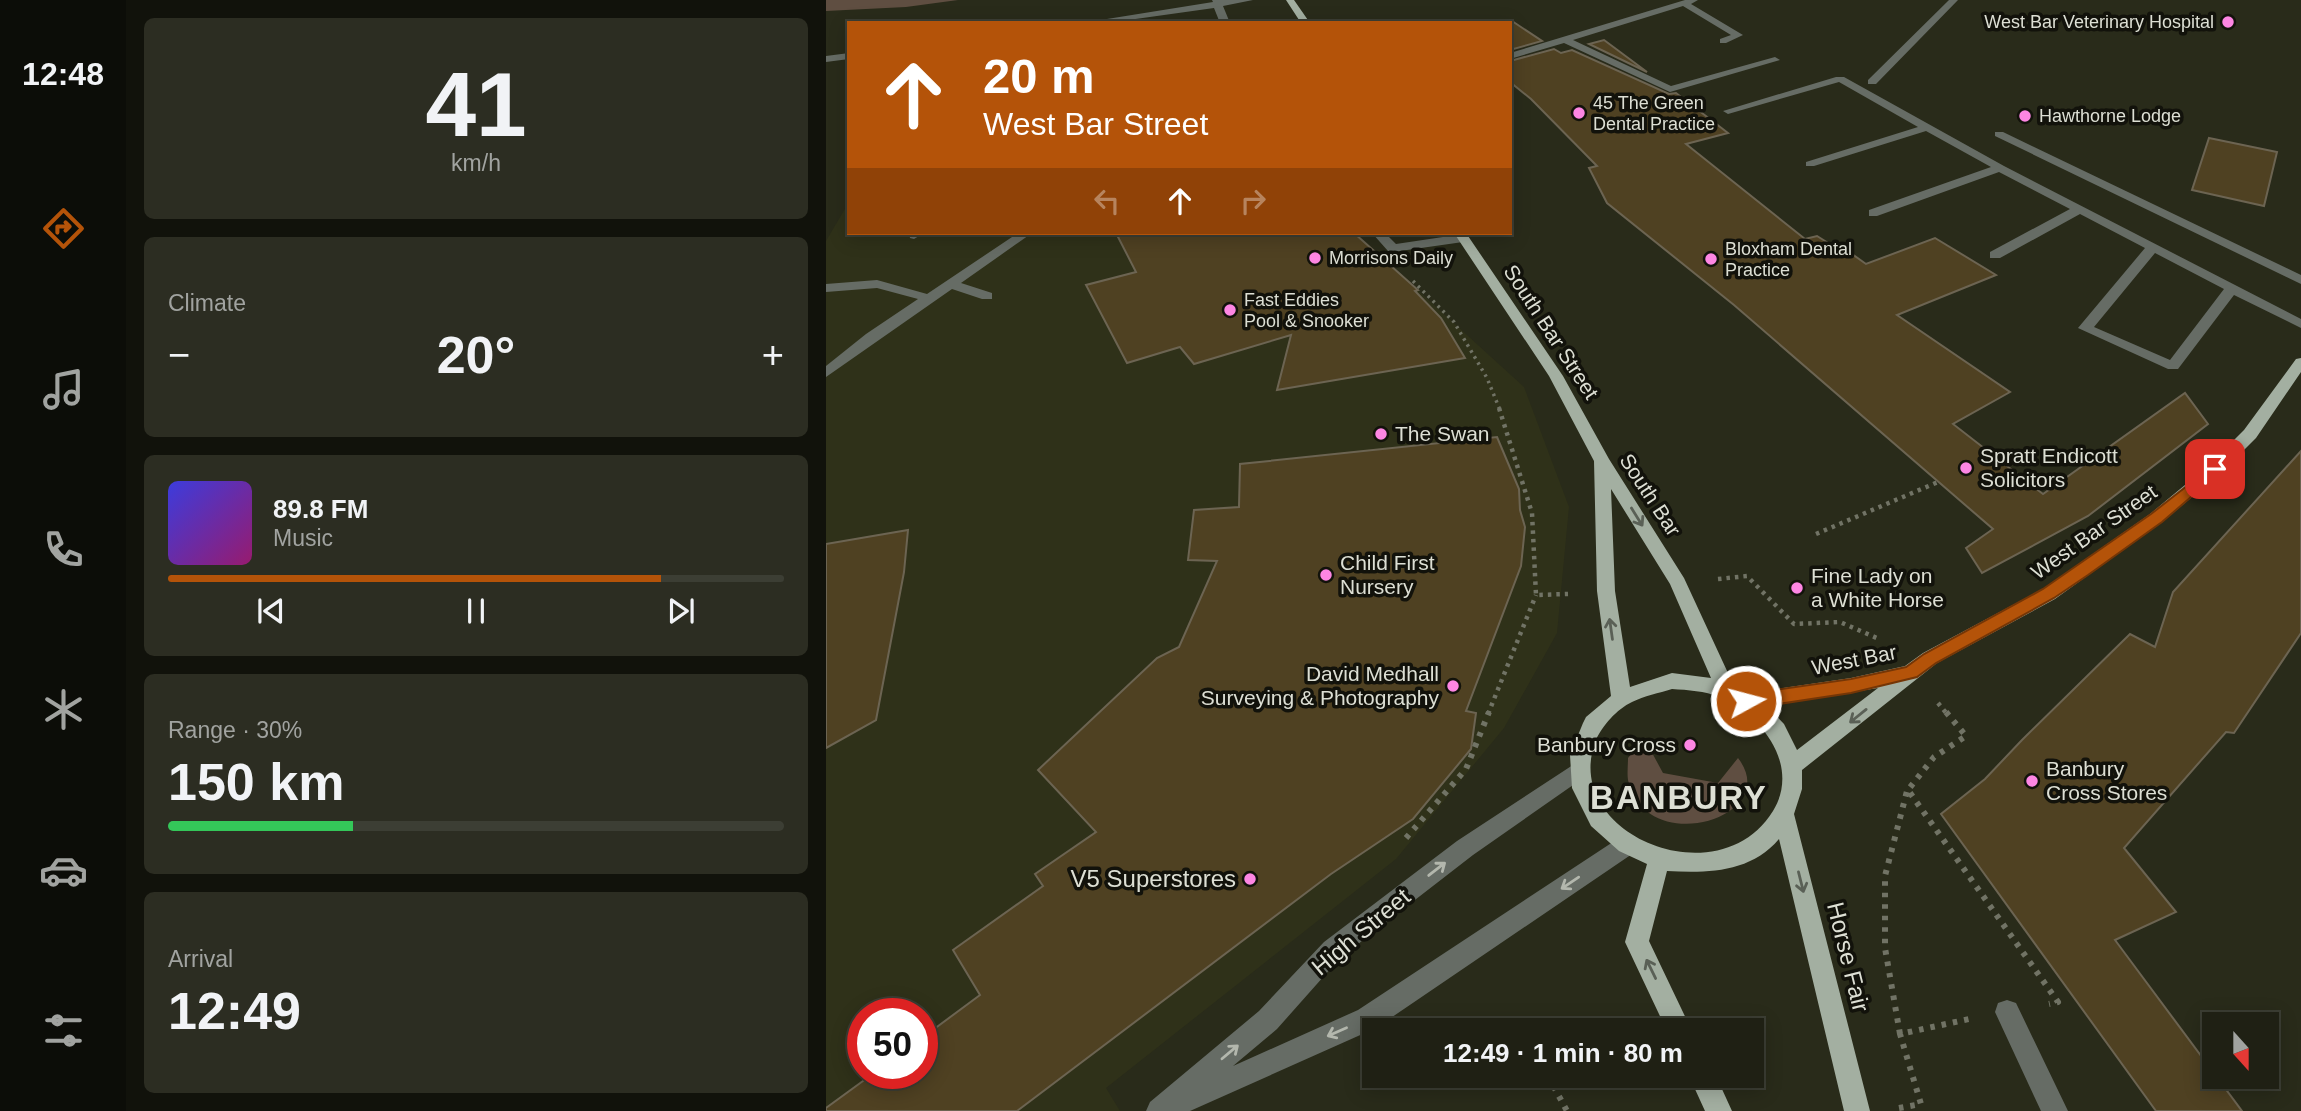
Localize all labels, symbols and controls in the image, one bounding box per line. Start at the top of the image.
place label: West Bar Veterinary Hospital [1984,12,2214,32]
marker: West Bar Veterinary Hospital [2220,14,2236,30]
icon: ahead [868,49,959,140]
text: 20 m [983,49,1095,103]
text: 41 [425,54,527,155]
text: 12:48 [22,56,104,92]
place label: 45 The Green Dental Practice [1593,93,1715,134]
marker: 45 The Green Dental Practice [1571,105,1587,121]
text: West Bar Street [983,106,1208,142]
place label: Hawthorne Lodge [2039,106,2181,126]
marker: Hawthorne Lodge [2017,108,2033,124]
text: km/h [451,150,501,176]
icon: left [1088,182,1126,220]
icon: ahead [1161,182,1199,220]
icon: right [1234,182,1272,220]
icon: directions [39,204,88,253]
place label: Bloxham Dental Practice [1725,239,1852,280]
place label: Morrisons Daily [1329,248,1453,268]
marker: Morrisons Daily [1307,250,1323,266]
marker: Bloxham Dental Practice [1703,251,1719,267]
street label: South Bar Street [1499,260,1603,403]
text: Climate [168,290,246,316]
place label: Fast Eddies Pool & Snooker [1244,290,1369,331]
marker: Fast Eddies Pool & Snooker [1222,302,1238,318]
text: 20° [437,326,515,384]
text: − [168,334,190,376]
text: + [762,334,784,376]
icon: music [39,365,88,414]
place label: The Swan [1395,422,1490,445]
marker: The Swan [1373,426,1389,442]
pin [2185,439,2245,499]
place label: Spratt Endicott Solicitors [1980,444,2118,491]
street label: South Bar [1615,449,1686,540]
icon: arrive [2196,450,2234,488]
marker: Spratt Endicott Solicitors [1958,460,1974,476]
street label: West Bar Street [2027,480,2161,583]
text: 89.8 FM [273,494,368,524]
one-way arrow [1631,506,1645,526]
icon: phone [39,525,88,574]
text: Music [273,525,333,551]
place label: Child First Nursery [1340,551,1435,598]
place label: Fine Lady on a White Horse [1811,564,1944,611]
marker: Child First Nursery [1318,567,1334,583]
marker: Fine Lady on a White Horse [1789,580,1805,596]
icon: previous [252,592,290,630]
icon: pause [457,592,495,630]
icon: next [662,592,700,630]
one-way arrow [1605,618,1618,641]
street label: West Bar [1810,640,1898,679]
place label: David Medhall Surveying & Photography [1201,662,1439,709]
position arrow [1709,664,1783,738]
marker: David Medhall Surveying & Photography [1445,678,1461,694]
icon: climate [39,685,88,734]
one-way arrow [1850,708,1868,724]
text: Range · 30% [168,717,302,743]
place label: Banbury Cross [1537,733,1676,756]
marker: Banbury Cross [1682,737,1698,753]
text: 150 km [168,753,344,811]
place label: Banbury Cross Stores [2046,757,2167,804]
marker: Banbury Cross Stores [2024,773,2040,789]
district label: BANBURY [1590,779,1768,816]
icon: car [39,846,88,895]
one-way arrow [1427,862,1445,877]
place label: V5 Superstores [1071,865,1236,892]
one-way arrow [1795,870,1808,893]
marker: V5 Superstores [1242,871,1258,887]
one-way arrow [1561,876,1580,890]
street label: High Street [1306,882,1416,981]
street label: Horse Fair [1822,899,1875,1014]
text: Arrival [168,946,233,972]
one-way arrow [1643,959,1657,980]
text: 12:49 [168,982,301,1040]
speed limit sign: 50 [847,998,938,1089]
icon: filters [39,1006,88,1055]
north arrow [2202,1012,2278,1088]
map controls [2202,1012,2279,1089]
one-way arrow [1327,1026,1349,1039]
text: 12:49 · 1 min · 80 m [1443,1038,1683,1068]
one-way arrow [1221,1044,1239,1060]

